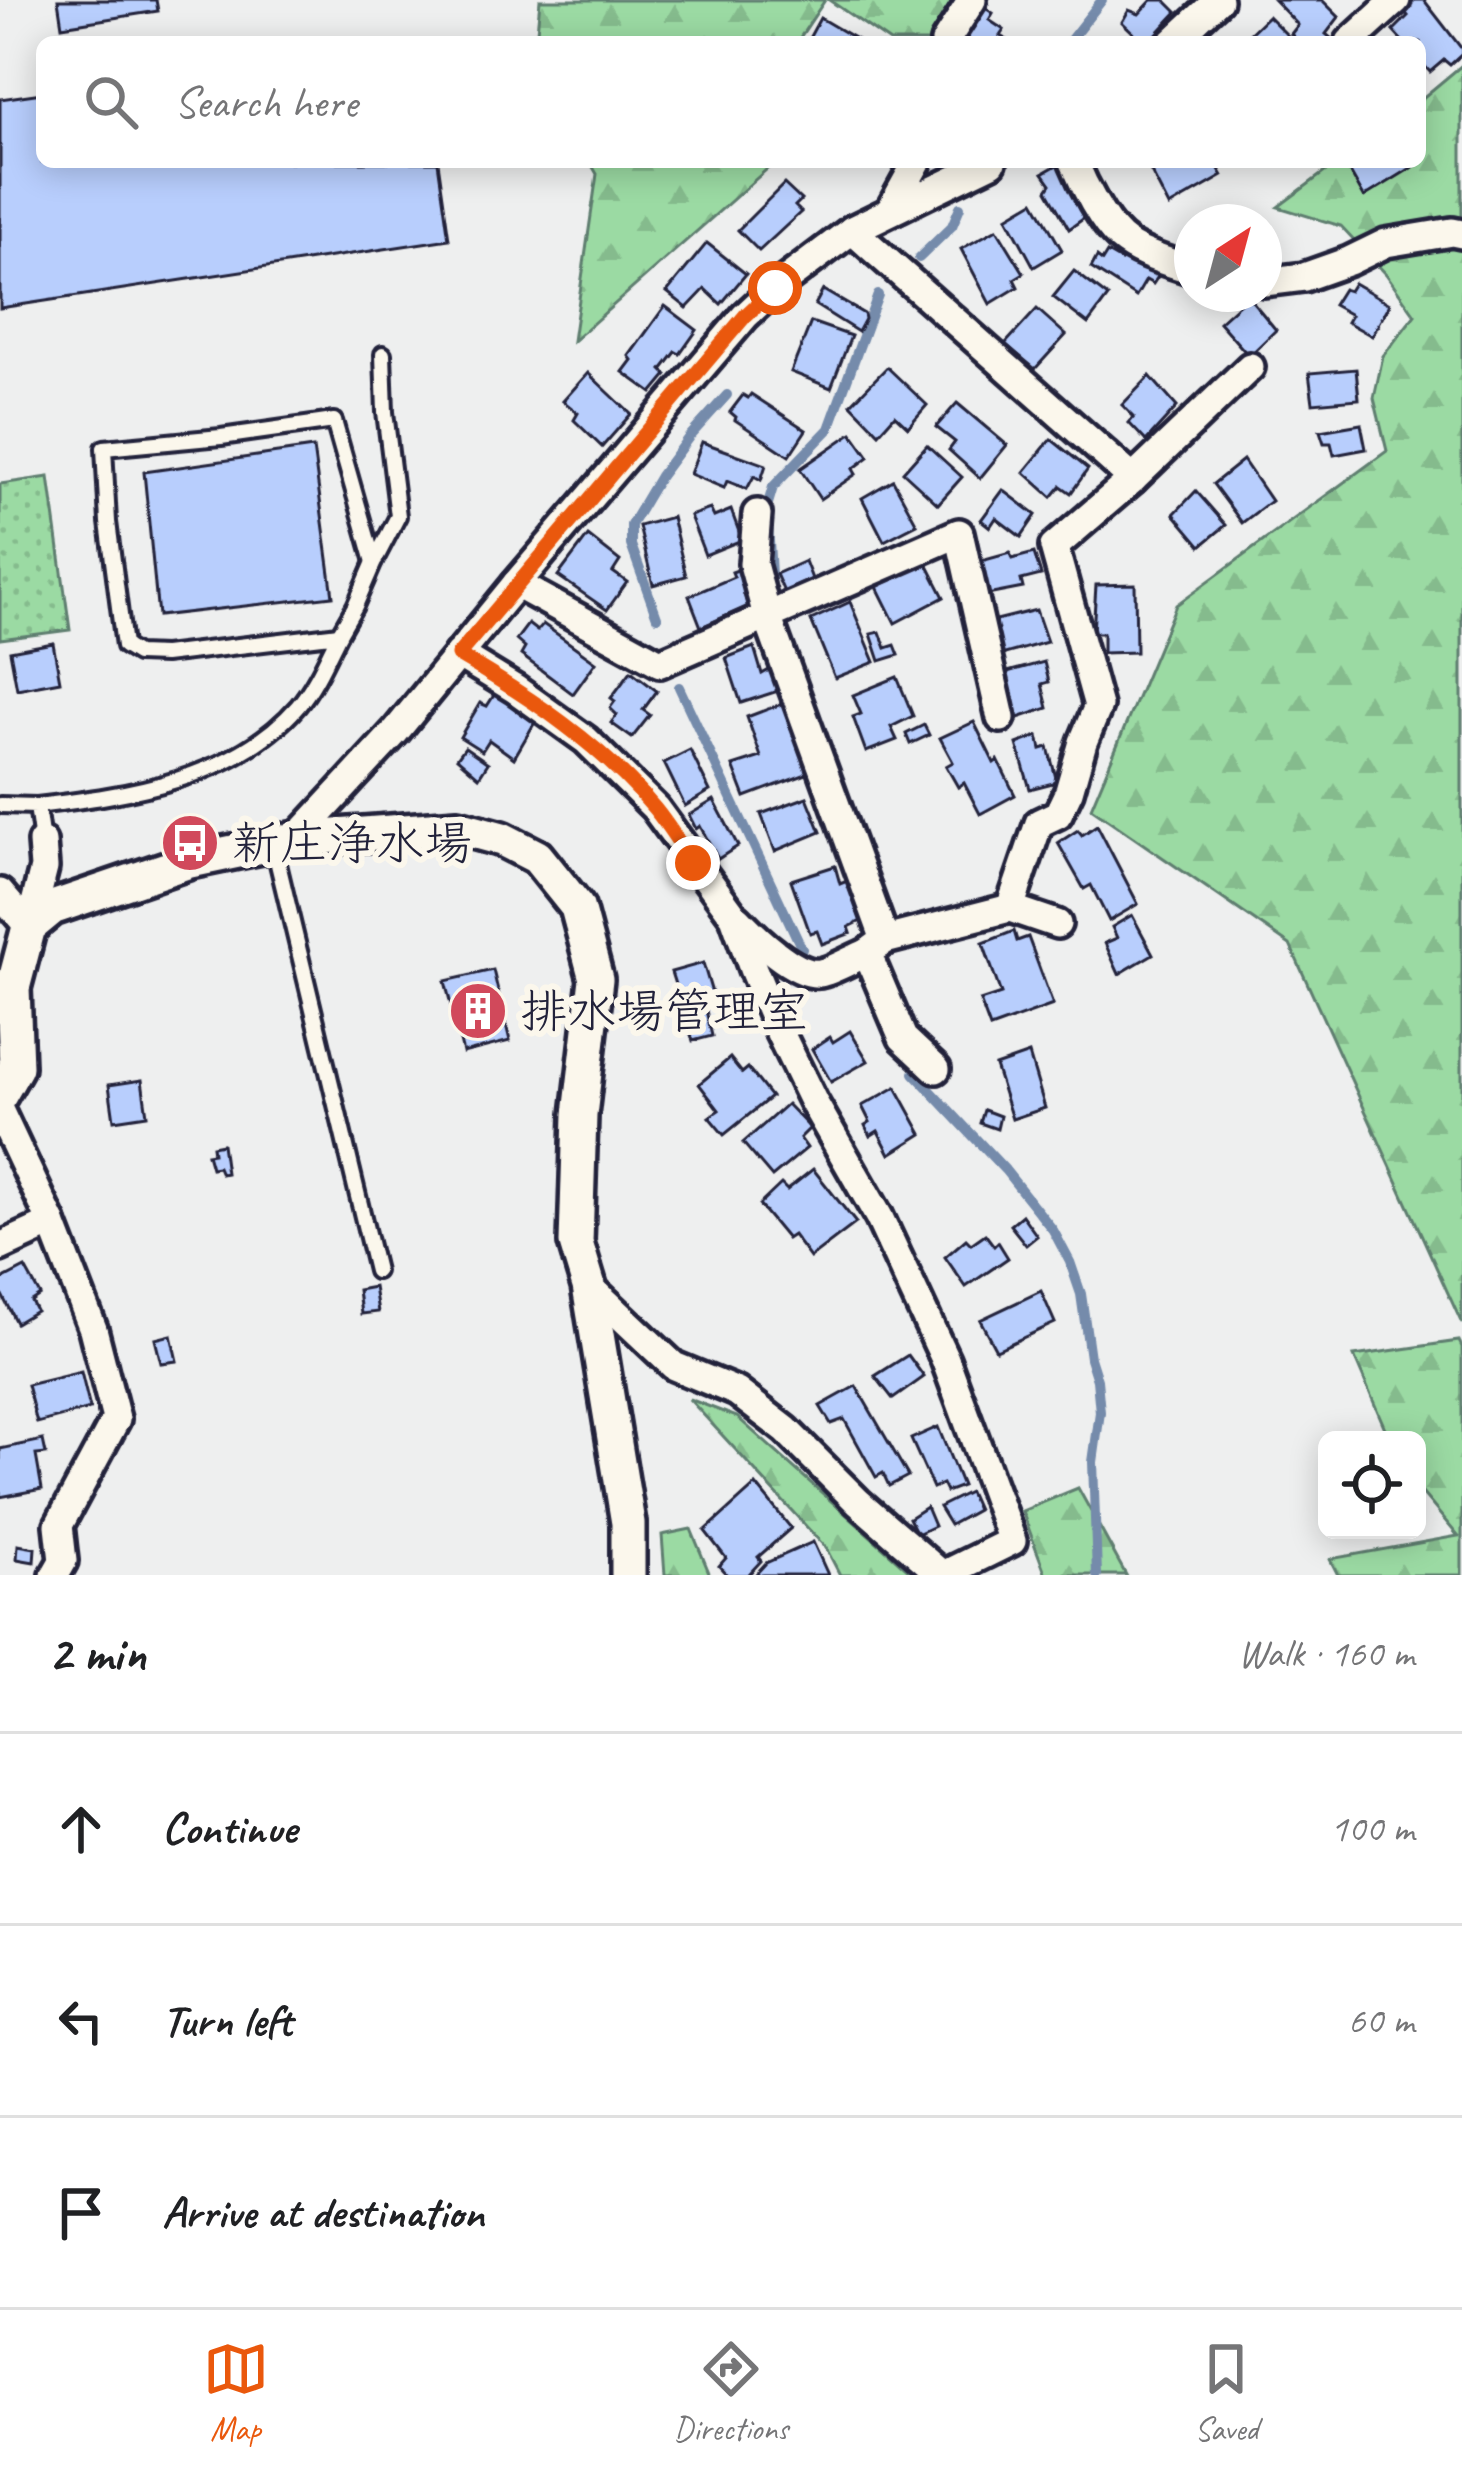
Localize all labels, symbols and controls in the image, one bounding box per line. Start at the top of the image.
search box [36,36,1426,168]
icon: search [78,69,144,135]
text: Search here [174,74,357,131]
north arrow [1174,204,1282,312]
route start [748,261,802,315]
bus stop icon: 新庄浄水場 [159,812,221,874]
place label: 新庄浄水場 [232,813,472,873]
route end [666,836,720,890]
building icon: 排水場管理室 [447,980,509,1042]
place label: 排水場管理室 [520,981,808,1041]
map controls [1318,1431,1426,1539]
button: locate [1318,1431,1426,1539]
text: 2 min [48,1621,146,1685]
text: Walk · 160 m [1238,1629,1414,1678]
icon: ahead [48,1796,114,1862]
text: Continue [162,1800,296,1857]
text: 100 m [1330,1804,1414,1853]
icon: left [48,1988,114,2054]
text: Turn left [162,1992,292,2049]
text: 60 m [1348,1996,1414,2045]
icon: arrive [48,2180,114,2246]
text: Arrive at destination [162,2184,484,2241]
tab: Map [203,2336,269,2450]
tab: Directions [674,2336,788,2450]
tab: Saved [1193,2336,1259,2450]

